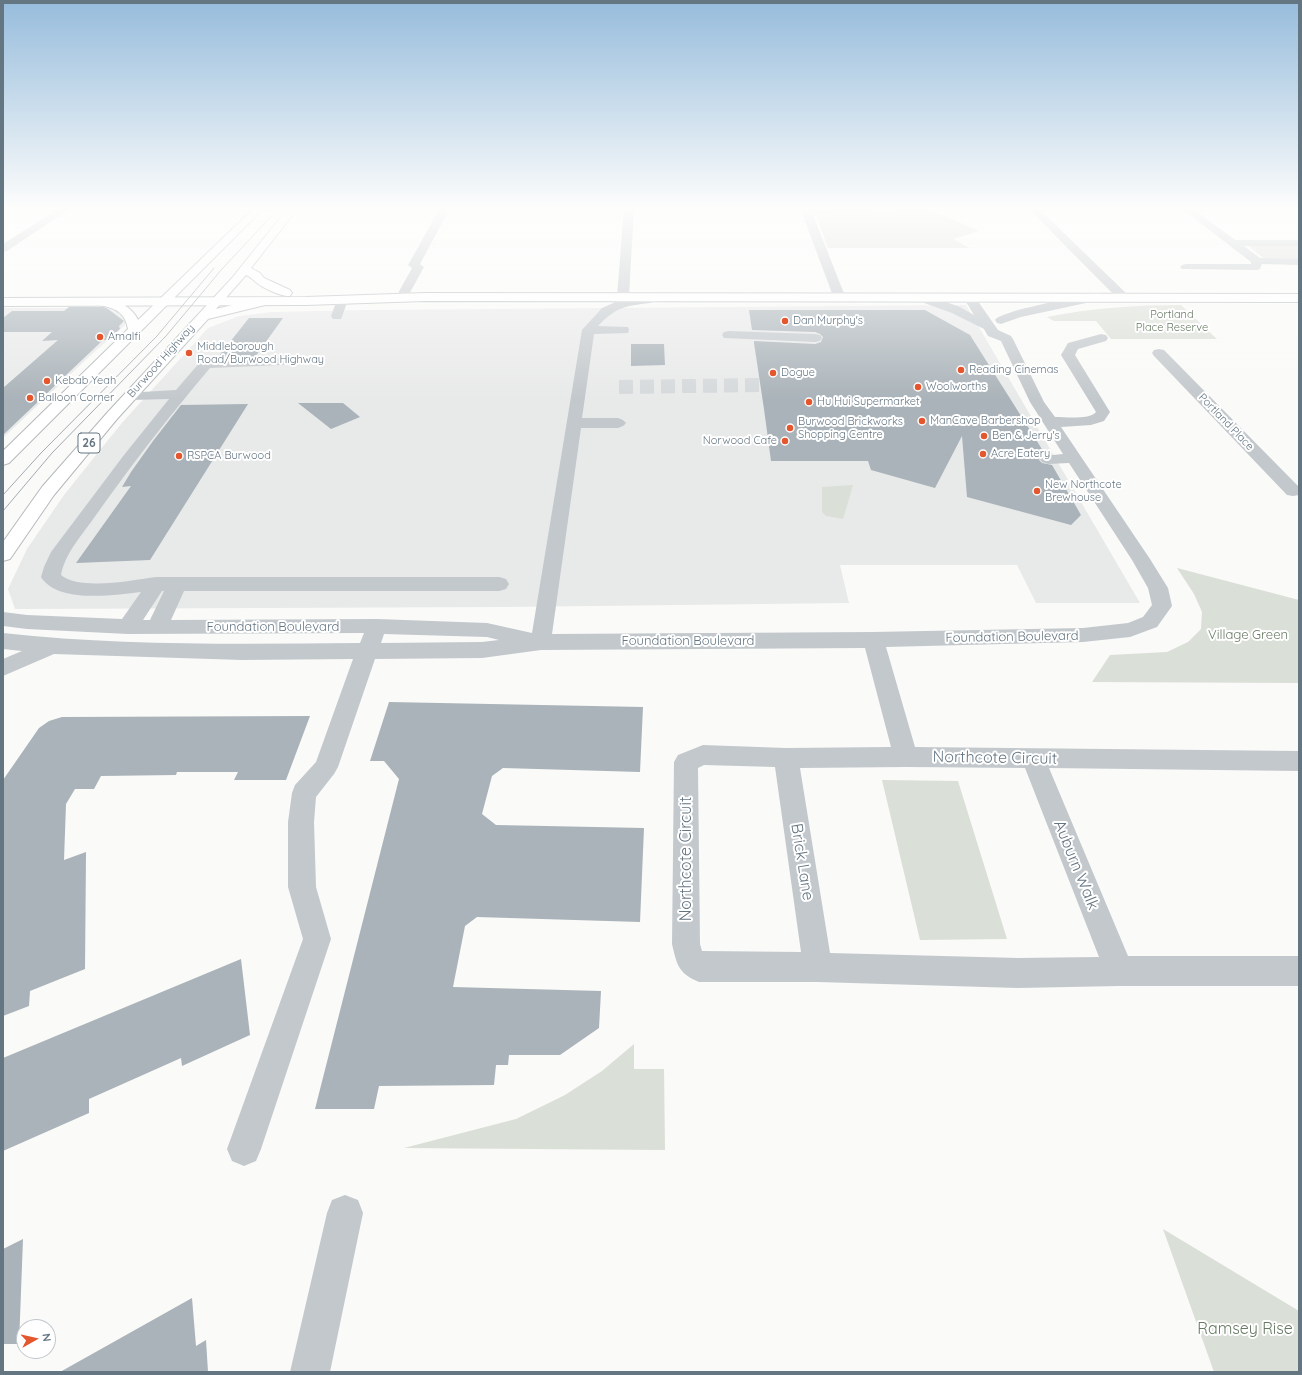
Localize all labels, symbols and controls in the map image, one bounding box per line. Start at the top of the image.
park label: Portland Place Reserve [1136,308,1208,334]
place label: Dan Murphy's [793,314,863,328]
marker: Dan Murphy's [780,316,790,326]
street label: Burwood Highway [125,322,197,400]
place label: Amalfi [108,330,141,344]
marker: Amalfi [95,332,105,342]
place label: Middleborough Road/Burwood Highway [197,340,324,366]
marker: Middleborough Road/Burwood Highway [184,348,194,358]
place label: Reading Cinemas [969,363,1058,377]
marker: Reading Cinemas [956,365,966,375]
place label: Dogue [781,366,815,380]
marker: Dogue [768,368,778,378]
place label: Kebab Yeah [55,374,116,388]
marker: Kebab Yeah [42,376,52,386]
place label: Woolworths [926,380,986,394]
marker: Woolworths [913,382,923,392]
place label: Balloon Corner [38,391,114,405]
street label: Portland Place [1196,391,1256,453]
marker: Balloon Corner [25,393,35,403]
place label: Hu Hui Supermarket [817,395,920,409]
marker: Hu Hui Supermarket [804,397,814,407]
place label: ManCave Barbershop [930,414,1041,428]
place label: Burwood Brickworks Shopping Centre [798,415,903,441]
marker: ManCave Barbershop [917,416,927,426]
marker: Burwood Brickworks Shopping Centre [785,423,795,433]
place label: Ben & Jerry's [992,429,1060,443]
marker: Ben & Jerry's [979,431,989,441]
road number: 26 [78,433,100,453]
place label: Norwood Cafe [703,434,777,448]
marker: Norwood Cafe [780,436,790,446]
place label: Acre Eatery [991,447,1050,461]
place label: RSPCA Burwood [187,449,271,463]
marker: Acre Eatery [978,449,988,459]
marker: RSPCA Burwood [174,451,184,461]
place label: New Northcote Brewhouse [1045,478,1122,504]
marker: New Northcote Brewhouse [1032,486,1042,496]
street label: Foundation Boulevard [207,619,339,635]
park label: Village Green [1208,627,1288,643]
street label: Foundation Boulevard [945,628,1079,646]
street label: Foundation Boulevard [622,633,754,649]
street label: Northcote Circuit [933,747,1057,769]
street label: Northcote Circuit [676,797,696,921]
street label: Auburn Walk [1049,817,1103,913]
street label: Brick Lane [786,822,818,902]
north arrow [16,1319,56,1359]
park label: Ramsey Rise [1197,1319,1293,1339]
text: N [39,1332,54,1342]

